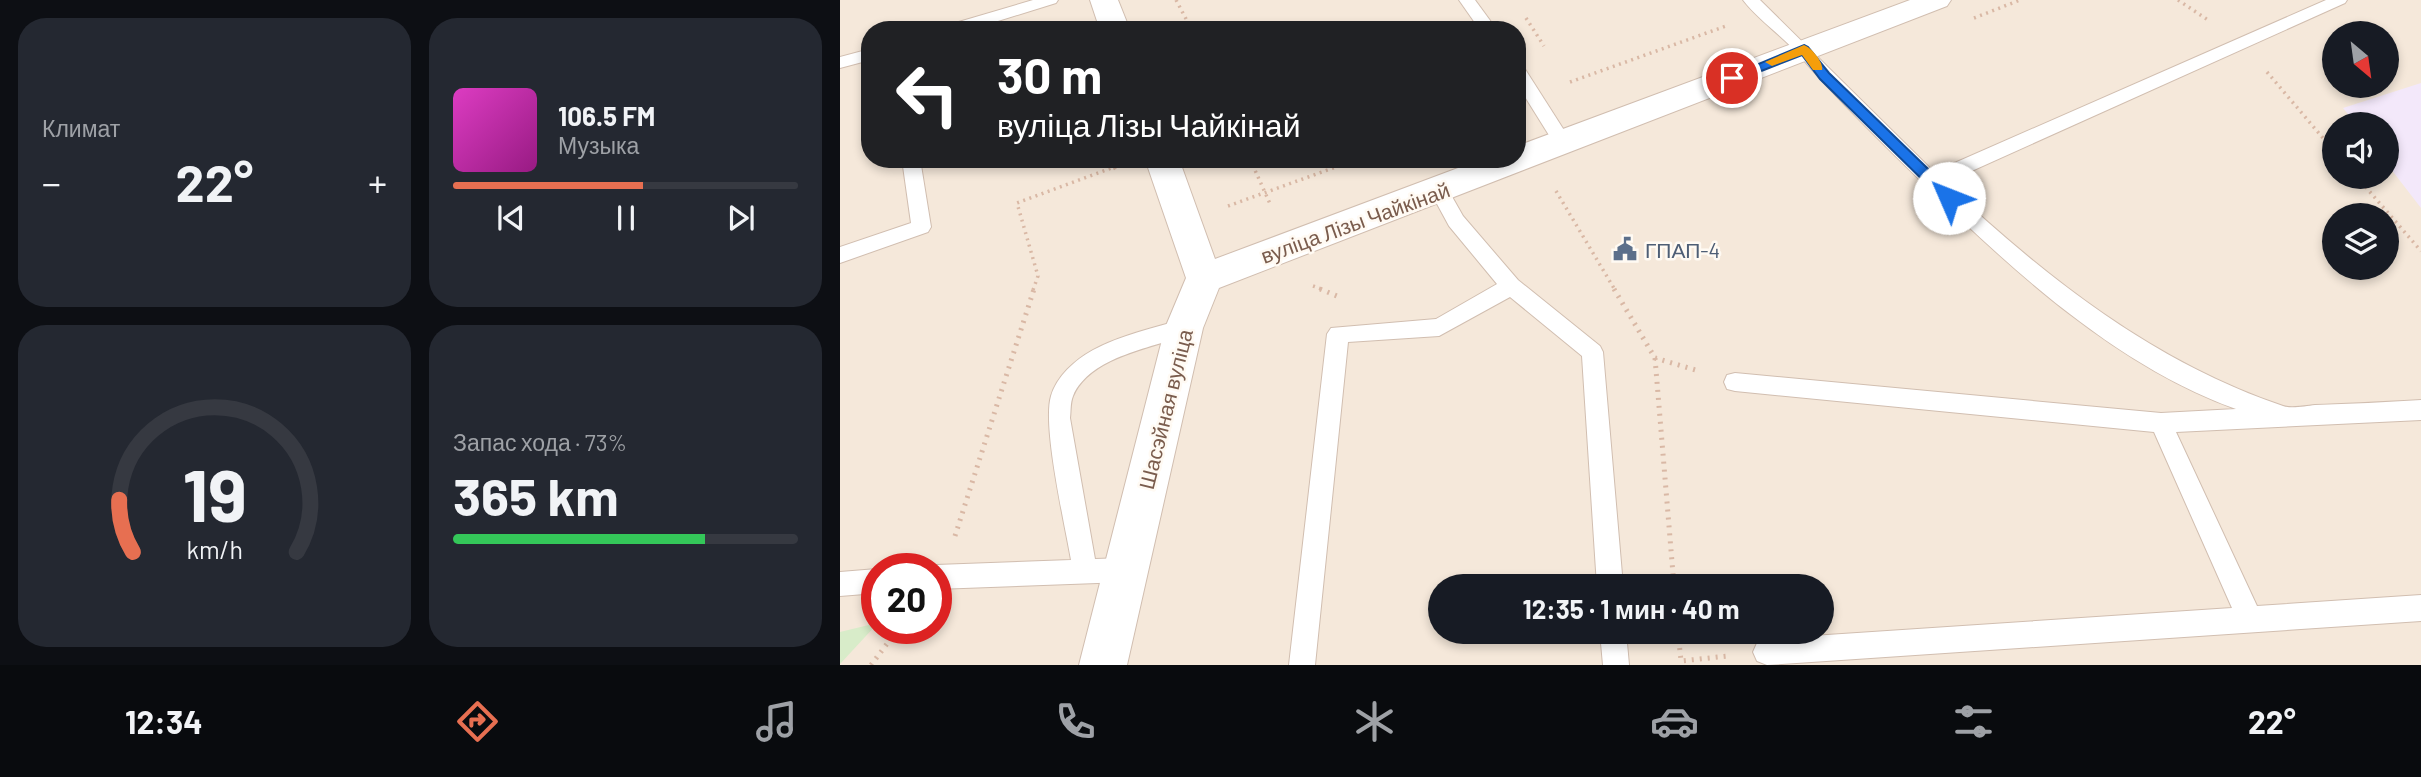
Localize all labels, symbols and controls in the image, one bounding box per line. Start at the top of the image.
north arrow [2322,21,2399,98]
map controls [2322,21,2399,280]
text: 30 m [997,45,1102,104]
pin [1702,48,1762,108]
icon: left [882,49,973,140]
icon: arrive [1713,59,1751,97]
text: 106.5 FM [558,100,655,131]
text: вуліца Лізы Чайкінай [997,105,1301,143]
button: sound [2322,112,2399,189]
text: Климат [42,114,120,142]
text: Музыка [558,131,639,159]
text: 22° [176,150,253,212]
text: − [42,159,61,205]
text: + [368,159,387,205]
position arrow [1912,161,1986,235]
street label: вуліца Лізы Чайкінай [1257,176,1453,268]
icon: previous [492,199,530,237]
icon: pause [607,199,645,237]
icon: next [722,199,760,237]
button: layers [2322,203,2399,280]
public building icon: ГПАП-4 [1611,235,1639,263]
place label: ГПАП-4 [1645,237,1720,262]
street label: Шасэйная вуліца [1133,326,1197,492]
text: Запас хода · 73% [453,428,627,456]
text: 19 [182,449,247,537]
text: 365 km [453,464,619,526]
text: km/h [186,534,243,564]
speed limit sign: 20 [861,553,952,644]
text: 12:35 · 1 мин · 40 m [1522,593,1740,624]
icon: directions [453,697,502,746]
icon: music [752,697,801,746]
icon: phone [1051,697,1100,746]
icon: climate [1350,697,1399,746]
icon: car [1650,697,1699,746]
icon: filters [1949,697,1998,746]
text: 12:34 [125,702,203,740]
text: 22° [2248,702,2296,740]

